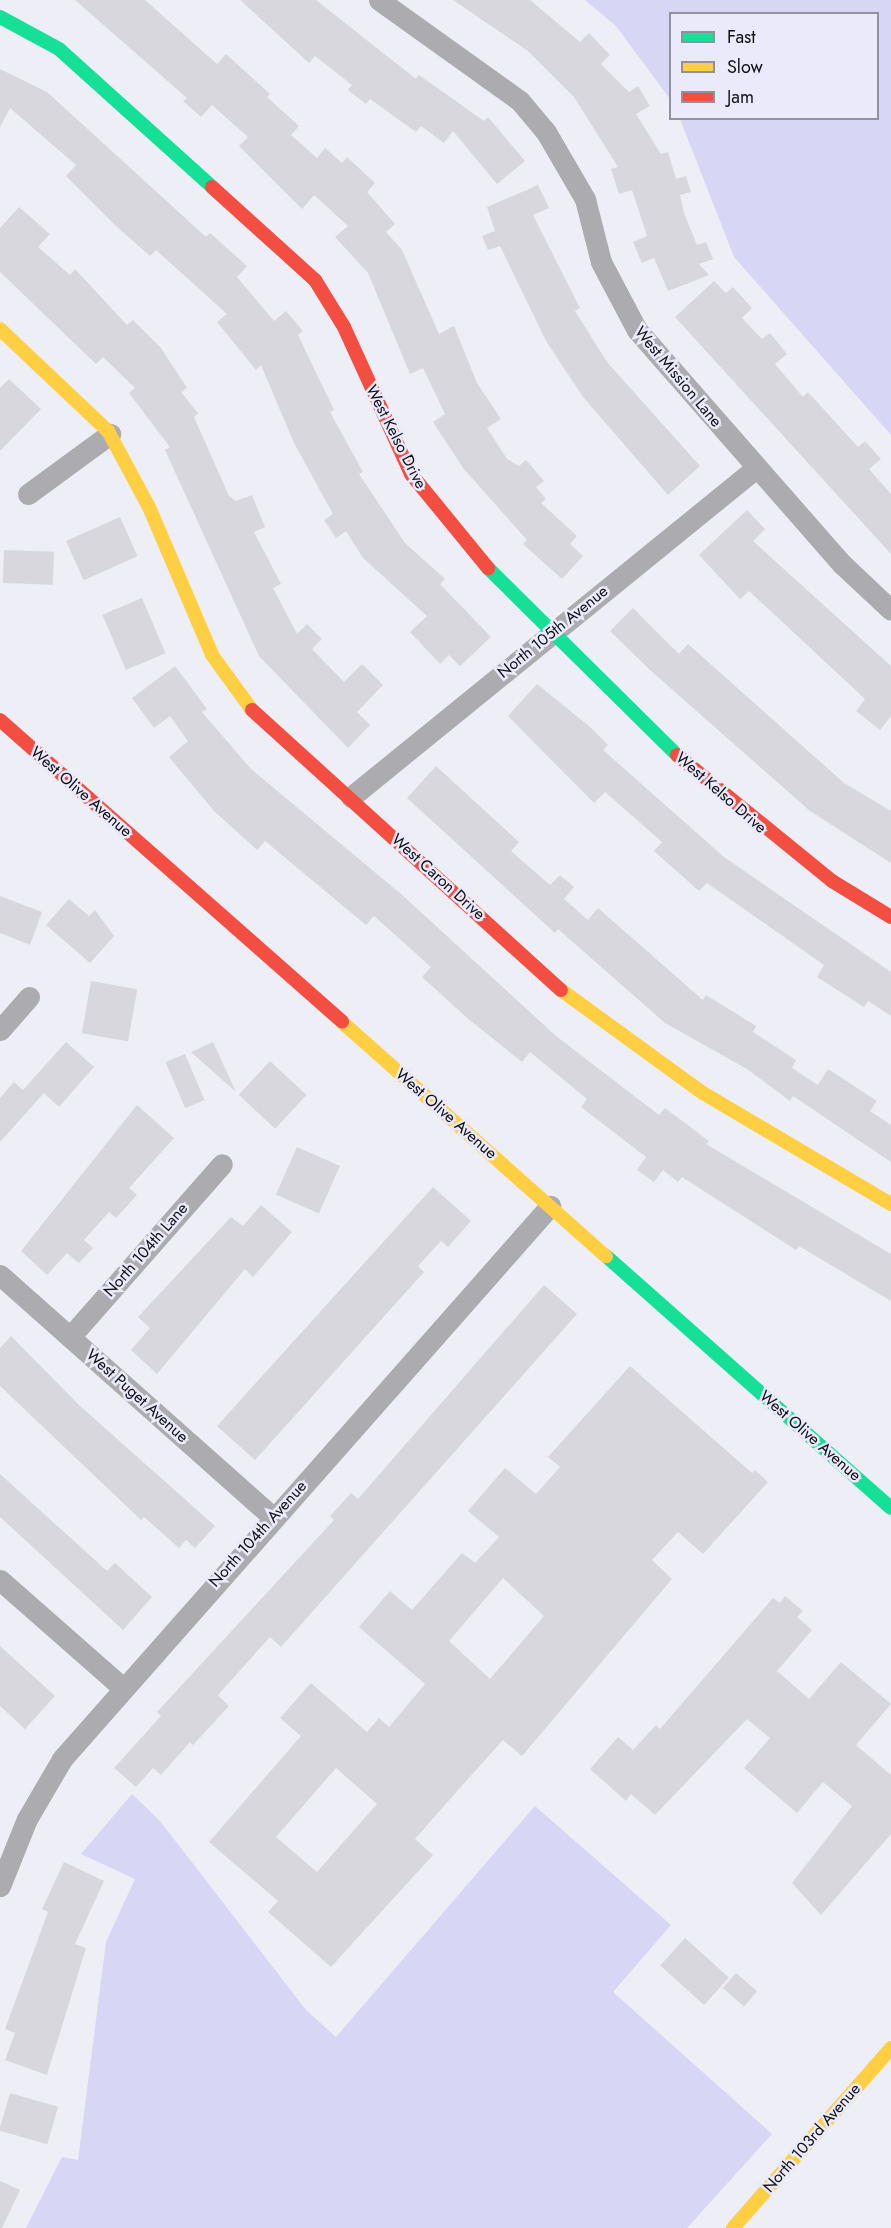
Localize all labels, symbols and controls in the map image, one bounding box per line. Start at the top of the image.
legend [669,12,879,120]
text: Fast [727,24,756,50]
text: Slow [727,54,763,80]
text: Jam [727,84,754,110]
street label: West Mission Lane [630,323,726,431]
street label: West Kelso Drive [362,382,430,492]
street label: North 105th Avenue [494,582,612,682]
street label: West Olive Avenue [26,743,136,841]
street label: West Kelso Drive [672,748,770,838]
street label: West Caron Drive [387,830,489,924]
street label: West Olive Avenue [391,1065,501,1163]
street label: North 104th Lane [100,1199,192,1301]
street label: West Puget Avenue [82,1345,192,1447]
street label: West Olive Avenue [755,1387,865,1485]
street label: North 104th Avenue [205,1477,311,1591]
street label: North 103rd Avenue [759,2079,865,2197]

